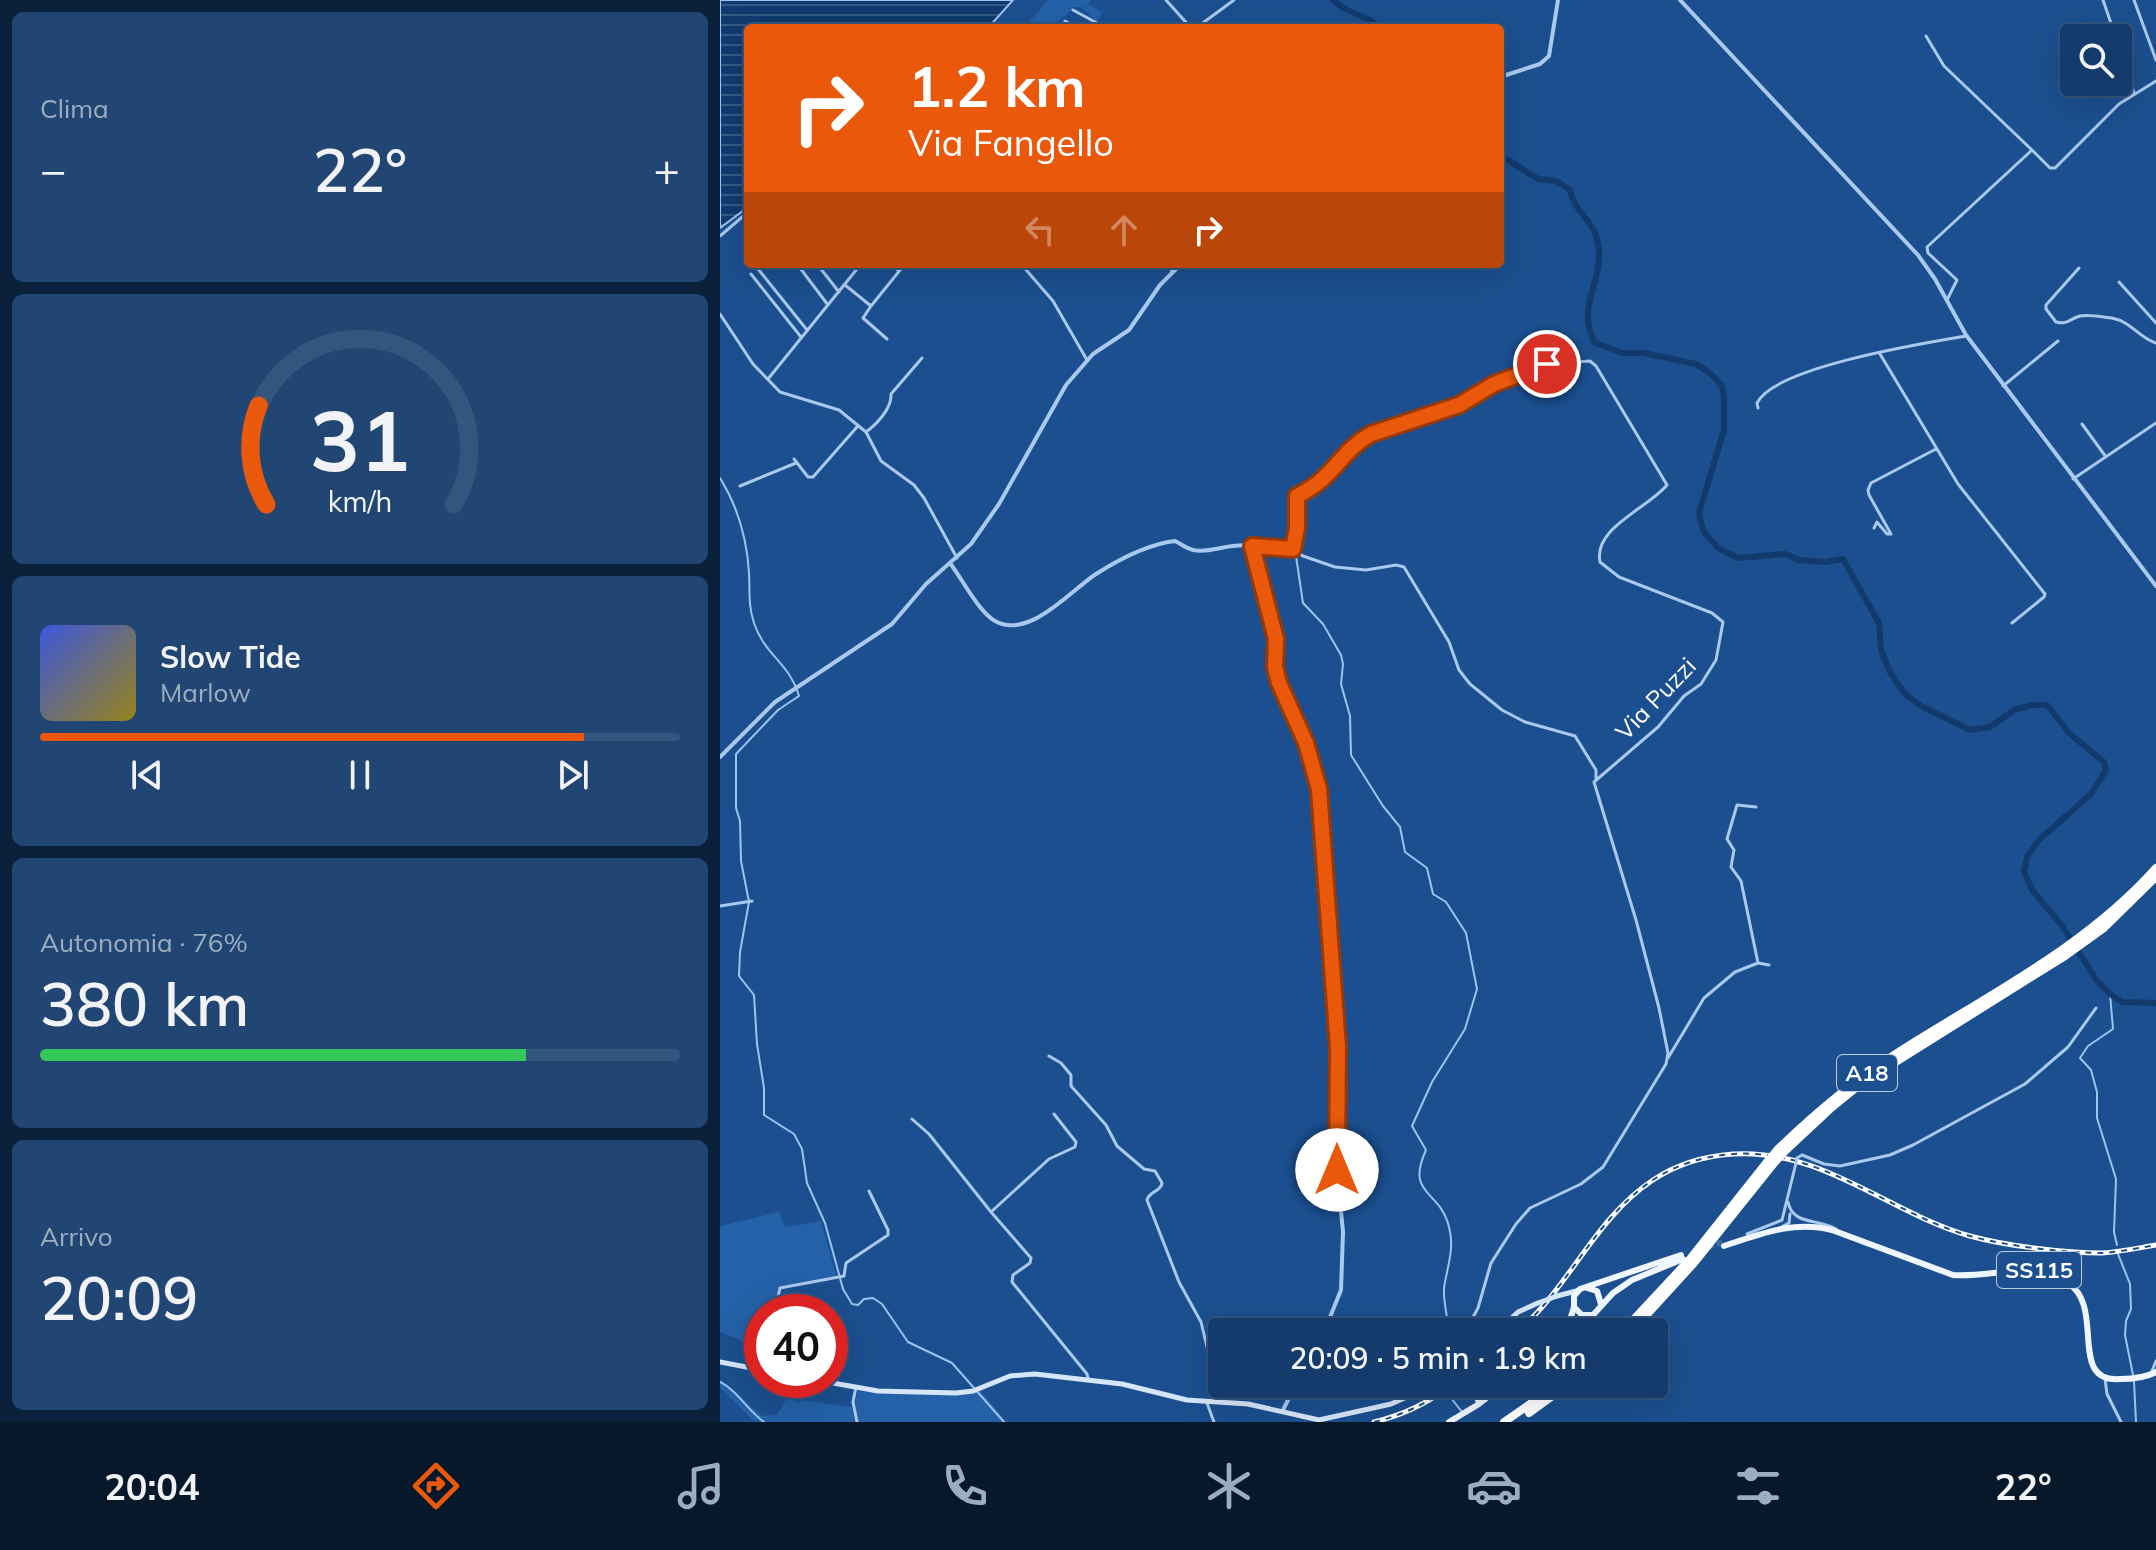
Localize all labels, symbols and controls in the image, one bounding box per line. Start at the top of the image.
map controls [2060,24,2132,96]
button: search [2060,24,2132,96]
text: 1.2 km [908,51,1086,121]
icon: right [776,56,880,160]
text: Clima [40,92,109,125]
text: Via Fangello [908,120,1114,165]
text: 22° [313,132,407,207]
text: − [40,142,66,197]
text: + [654,142,680,197]
icon: left [1018,208,1062,252]
icon: ahead [1102,208,1146,252]
icon: right [1186,208,1230,252]
pin [1513,330,1581,398]
icon: arrive [1525,342,1569,386]
text: 31 [310,387,410,492]
text: km/h [328,483,392,519]
text: Slow Tide [160,638,301,676]
street label: Via Puzzi [1609,651,1702,746]
text: Marlow [160,676,251,709]
icon: previous [125,753,169,797]
icon: pause [338,753,382,797]
icon: next [551,753,595,797]
text: Autonomia · 76% [40,926,248,959]
text: 380 km [40,966,249,1041]
road number: A18 [1837,1055,1897,1091]
position arrow [1295,1128,1379,1212]
text: Arrivo [40,1220,113,1253]
road number: SS115 [1997,1252,2081,1288]
text: 20:09 [40,1260,198,1335]
speed limit sign: 40 [744,1294,848,1398]
text: 20:09 · 5 min · 1.9 km [1289,1339,1587,1377]
icon: directions [408,1458,464,1514]
icon: music [673,1458,729,1514]
icon: phone [937,1458,993,1514]
icon: climate [1201,1458,1257,1514]
icon: car [1466,1458,1522,1514]
icon: filters [1730,1458,1786,1514]
text: 20:04 [104,1464,200,1509]
text: 22° [1995,1464,2052,1509]

